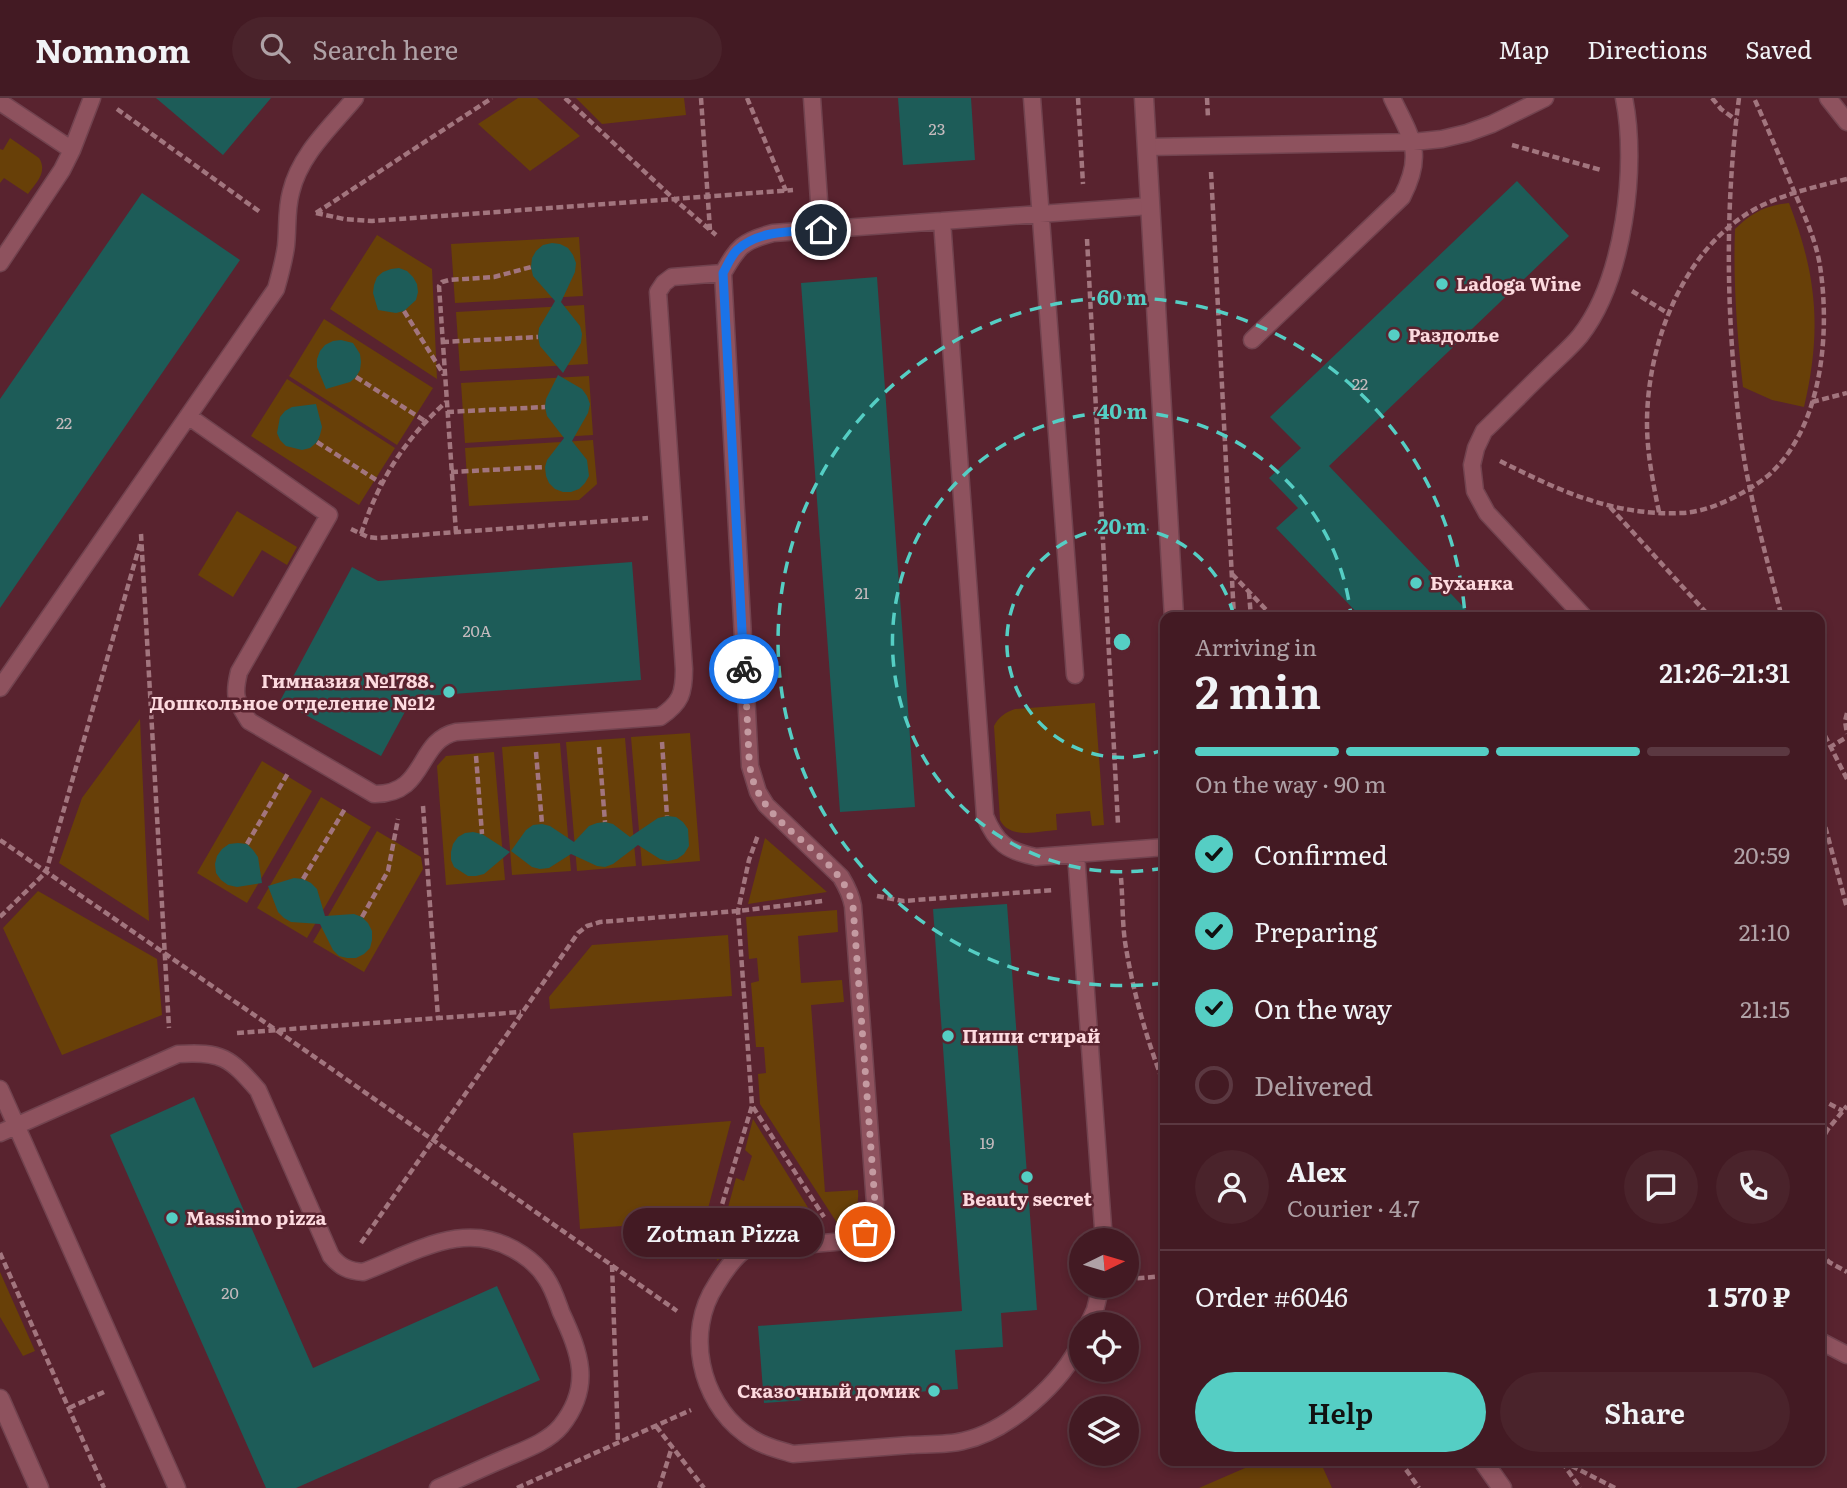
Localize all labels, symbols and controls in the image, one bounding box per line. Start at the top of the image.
search box [232,17,722,80]
text: Nomnom [35,24,190,73]
icon: search [256,29,294,67]
text: Search here [312,29,458,68]
text: Map [1498,31,1549,66]
text: Directions [1587,31,1707,66]
text: Saved [1745,31,1812,66]
house number: 23 [929,116,945,140]
pin [791,200,851,260]
icon: home [802,211,840,249]
place label: Ladoga Wine [1456,269,1582,297]
marker: Ladoga Wine [1434,276,1450,292]
text: 60 m [1097,280,1147,311]
place label: Раздолье [1408,320,1500,348]
marker: Раздолье [1386,327,1402,343]
house number: 22 [1352,371,1368,395]
text: 40 m [1097,394,1147,425]
house number: 22 [56,410,72,434]
text: 20 m [1097,509,1147,540]
place label: Буханка [1430,568,1513,596]
marker: Буханка [1408,575,1424,591]
house number: 21 [855,580,870,604]
house number: 20А [462,618,492,642]
text: Arriving in [1195,629,1317,663]
centre of rings [1110,630,1134,654]
courier [709,634,779,704]
icon: bike [725,650,763,688]
text: 21:26–21:31 [1659,652,1790,691]
text: 2 min [1195,655,1321,723]
place label: Гимназия №1788. Дошкольное отделение №12 [150,666,435,716]
marker: Гимназия №1788. Дошкольное отделение №12 [441,684,457,700]
text: On the way · 90 m [1195,766,1386,800]
text: Confirmed [1254,834,1388,873]
icon: check [1195,835,1233,873]
text: 20:59 [1734,837,1790,871]
text: Preparing [1254,911,1377,950]
icon: check [1195,912,1233,950]
text: 21:10 [1739,914,1790,948]
text: On the way [1254,988,1392,1027]
icon: check [1195,989,1233,1027]
text: 21:15 [1740,991,1790,1025]
place label: Пиши стирай [962,1021,1100,1049]
marker: Пиши стирай [940,1028,956,1044]
text: Delivered [1254,1065,1373,1104]
house number: 19 [980,1130,994,1154]
button: person [1195,1150,1269,1224]
button: chat [1624,1150,1698,1224]
button: phone [1716,1150,1790,1224]
text: Alex [1287,1151,1346,1190]
marker: Beauty secret [1019,1169,1035,1185]
place label: Beauty secret [962,1184,1093,1212]
text: Courier · 4.7 [1287,1190,1420,1224]
pin [835,1202,895,1262]
place label: Massimo pizza [186,1203,327,1231]
callout: Zotman Pizza [624,1208,823,1256]
marker: Massimo pizza [164,1210,180,1226]
icon: bag [846,1213,884,1251]
text: Zotman Pizza [646,1215,800,1249]
north arrow [1069,1228,1139,1298]
map controls [1069,1228,1139,1466]
text: Order #6046 [1195,1276,1348,1315]
text: 1 570 ₽ [1708,1276,1790,1315]
house number: 20 [221,1280,239,1304]
button: locate [1069,1312,1139,1382]
button: Help [1195,1372,1486,1452]
button: Share [1500,1372,1790,1452]
place label: Сказочный домик [737,1376,921,1404]
marker: Сказочный домик [926,1383,942,1399]
button: layers [1069,1396,1139,1466]

